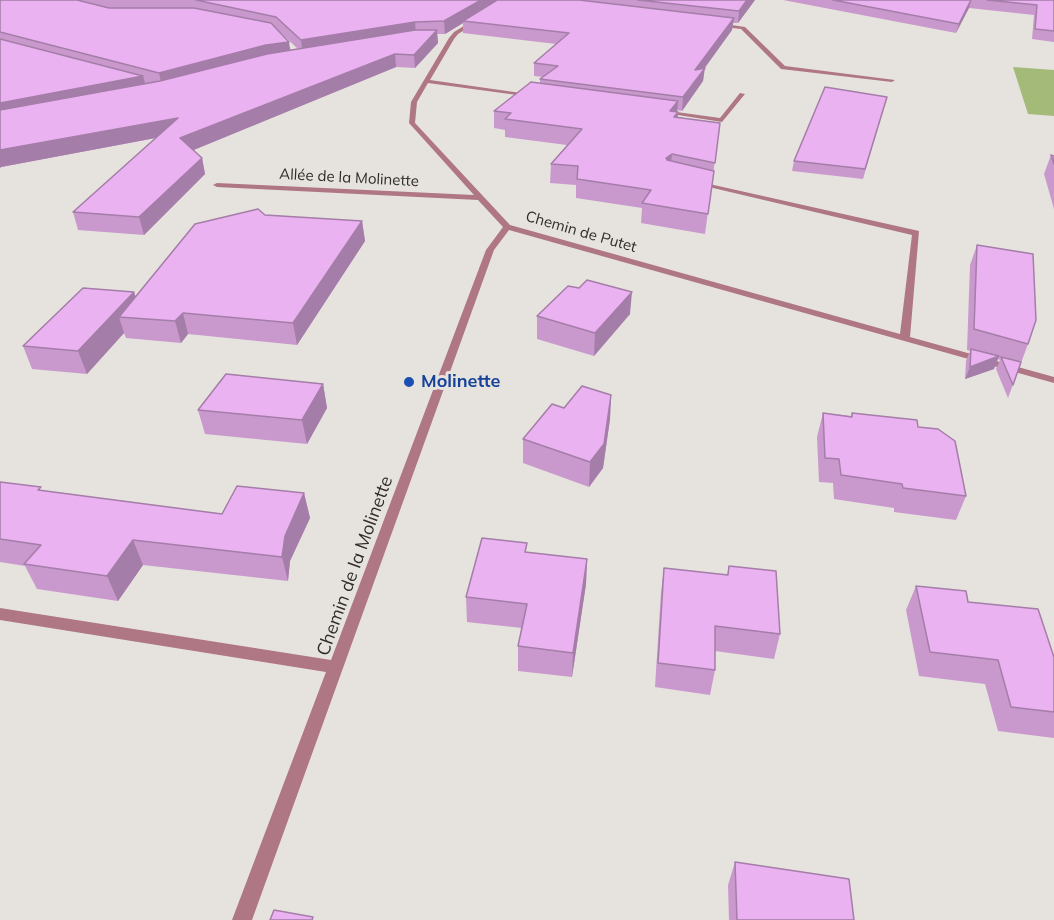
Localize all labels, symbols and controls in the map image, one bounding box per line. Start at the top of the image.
street label: Allée de la Molinette [279,165,419,191]
street label: Chemin de Putet [523,208,639,256]
place label: Molinette [421,371,500,393]
marker: Molinette [402,375,416,389]
street label: Chemin de la Molinette [312,473,398,659]

